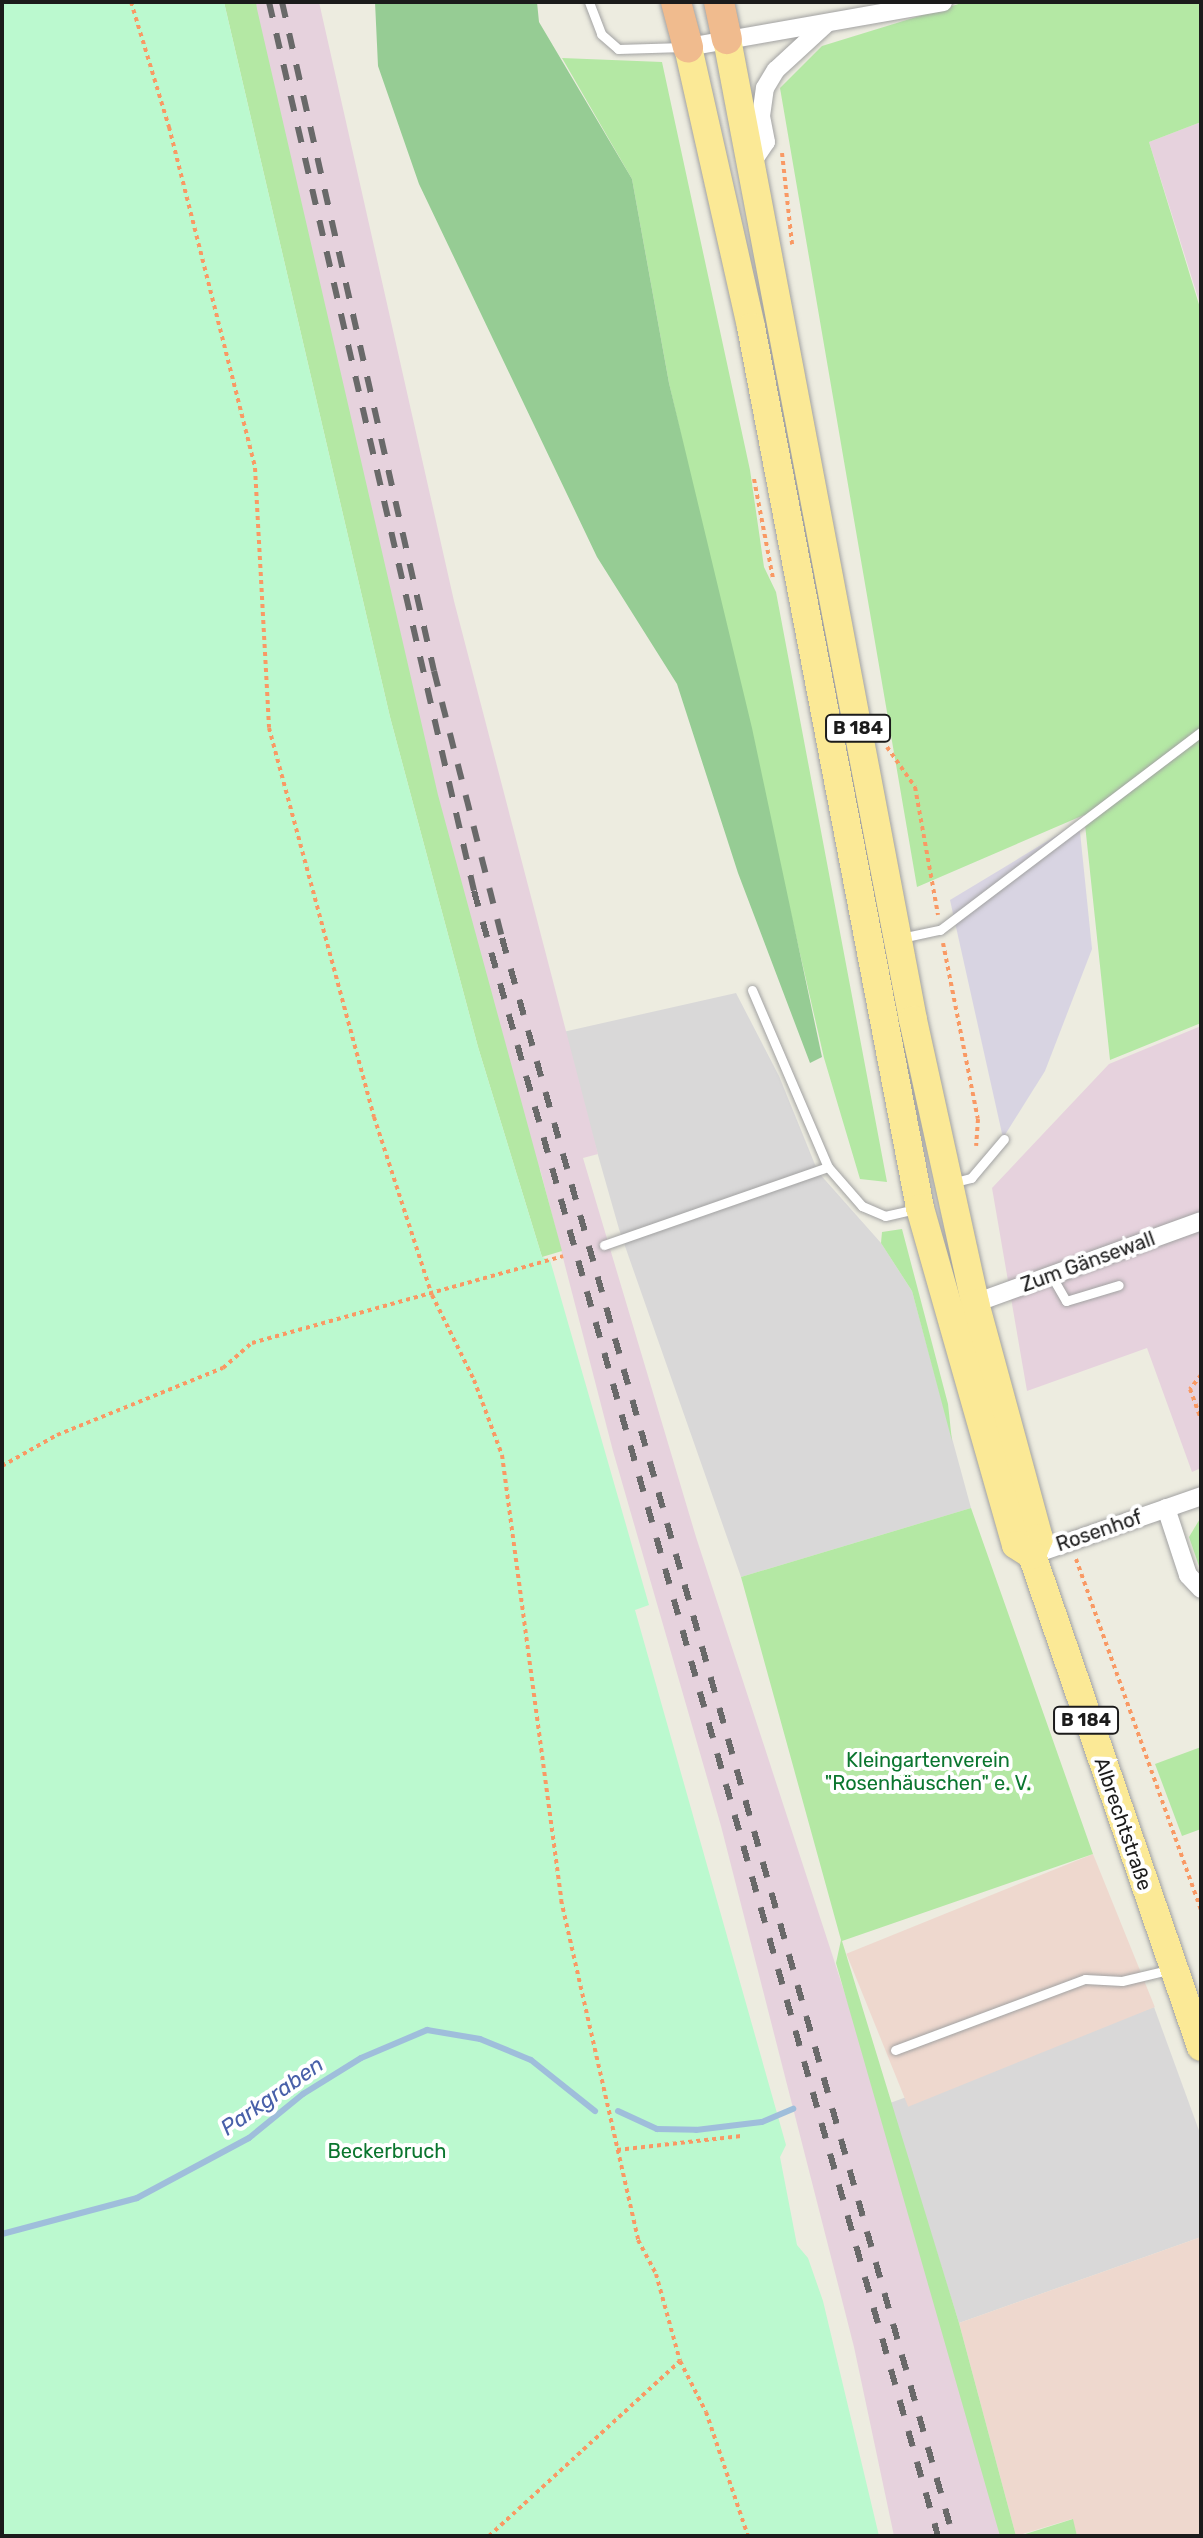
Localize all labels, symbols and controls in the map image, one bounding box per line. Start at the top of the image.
road number: B 184 [824,714,892,742]
street label: Zum Gänsewall [1018,1227,1158,1297]
street label: Rosenhof [1053,1505,1145,1557]
road number: B 184 [1052,1706,1120,1734]
park label: Kleingartenverein "Rosenhäuschen" e. V. [824,1749,1032,1796]
street label: Albrechtstraße [1089,1754,1157,1894]
water label: Parkgraben [216,2051,328,2141]
park label: Beckerbruch [328,2139,446,2163]

